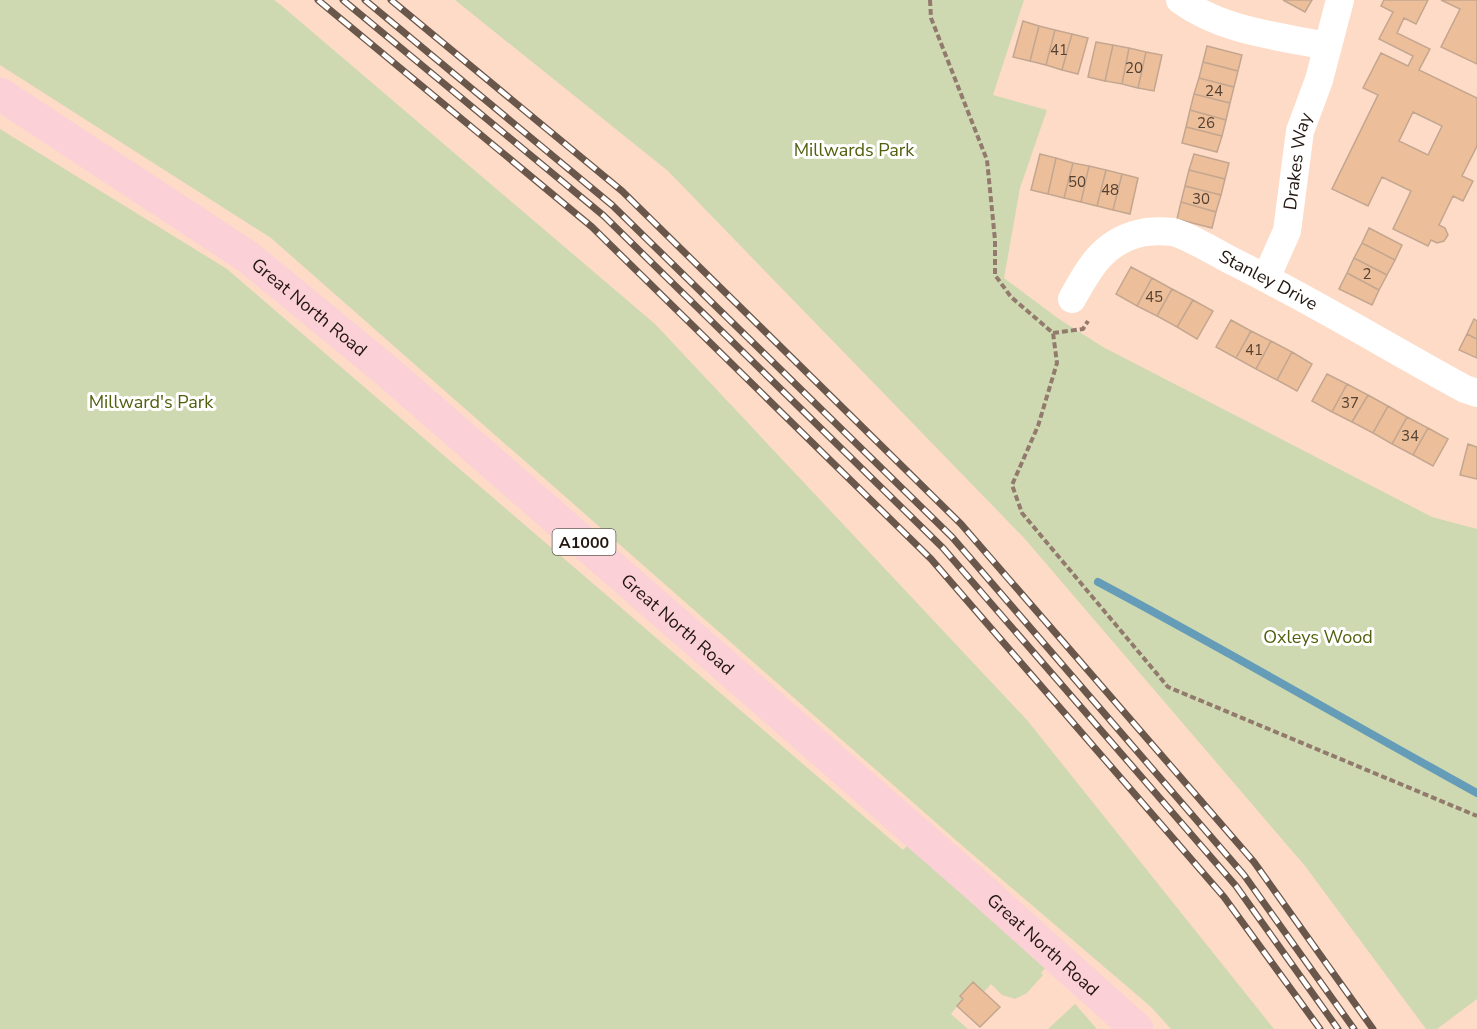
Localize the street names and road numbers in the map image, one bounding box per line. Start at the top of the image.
street label: Drakes Way [1278,108,1318,211]
street label: Stanley Drive [1215,244,1322,316]
street label: Great North Road [246,253,372,362]
road number: A1000 [552,529,616,555]
street label: Great North Road [616,568,739,680]
street label: Great North Road [982,888,1104,1001]

